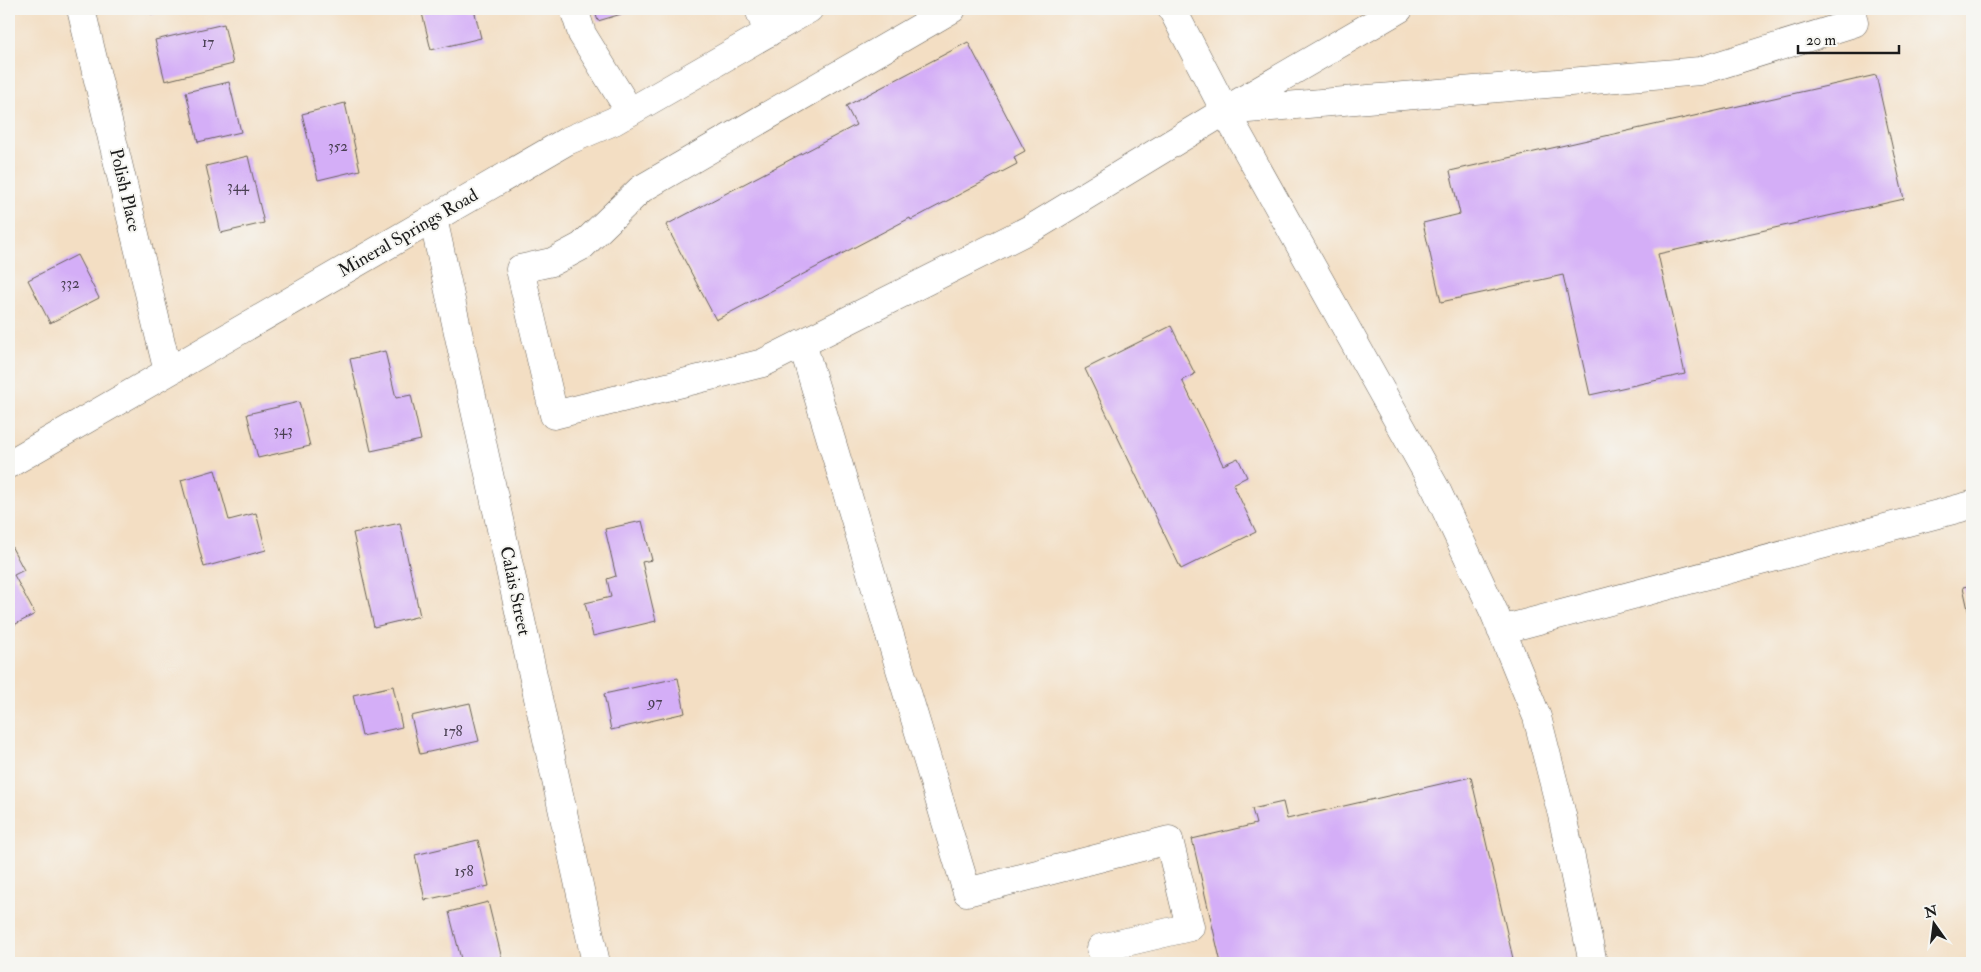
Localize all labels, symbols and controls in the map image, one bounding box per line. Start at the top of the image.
scale bar [1798,22,1900,54]
text: 20 m [1806,31,1836,50]
house number: 17 [202,33,214,52]
house number: 352 [328,137,348,156]
street label: Polish Place [104,146,146,234]
house number: 344 [227,177,250,196]
street label: Mineral Springs Road [334,184,482,282]
house number: 332 [60,274,80,293]
house number: 343 [273,421,293,440]
street label: Calais Street [494,544,536,638]
house number: 97 [647,693,662,712]
house number: 178 [443,722,463,741]
house number: 158 [455,862,473,881]
north arrow [1908,900,1958,950]
text: N [1922,902,1940,922]

